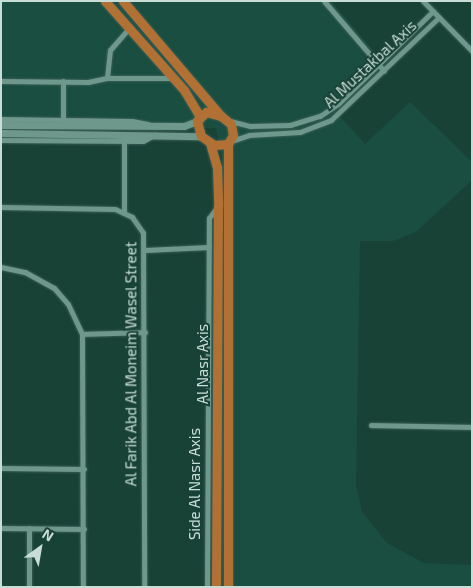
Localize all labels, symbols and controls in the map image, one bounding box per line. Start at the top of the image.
street label: Al Mustakbal Axis [320,16,420,112]
street label: Al Farik Abd Al Moneim Wasel Street [122,241,140,487]
street label: Al Nasr Axis [194,323,212,405]
street label: Side Al Nasr Axis [186,427,204,541]
north arrow [15,523,65,573]
text: N [39,525,57,545]

